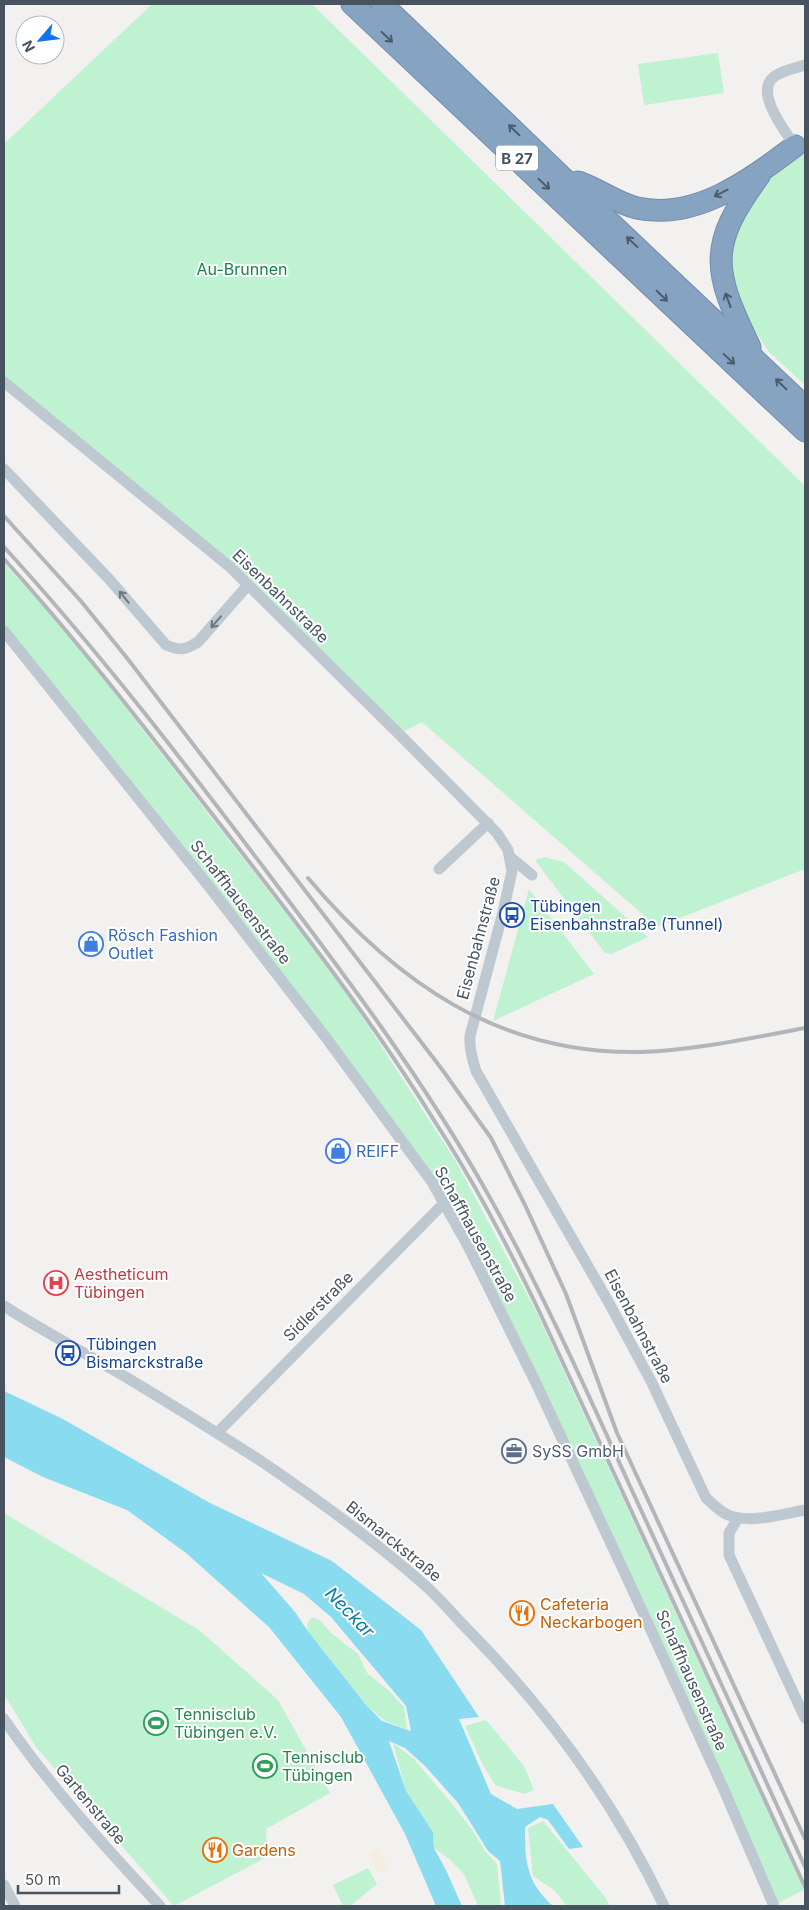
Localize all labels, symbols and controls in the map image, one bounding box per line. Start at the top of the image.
north arrow [15,15,65,65]
one-way arrow [381,31,394,43]
text: N [18,38,38,55]
one-way arrow [508,124,520,136]
road number: B 27 [496,146,538,170]
one-way arrow [538,178,551,190]
one-way arrow [714,189,729,198]
one-way arrow [626,236,638,248]
park label: Au-Brunnen [197,259,287,279]
one-way arrow [656,290,669,302]
one-way arrow [723,293,732,309]
one-way arrow [722,353,735,365]
one-way arrow [774,378,787,390]
street label: Eisenbahnstraße [229,545,333,647]
one-way arrow [118,590,130,603]
one-way arrow [210,615,222,628]
street label: Schaffhausenstraße [186,836,296,968]
street label: Eisenbahnstraße [452,874,504,1002]
place label: Tübingen Eisenbahnstraße (Tunnel) [530,896,723,934]
bus stop icon: Tübingen Eisenbahnstraße (Tunnel) [499,902,525,928]
place label: Rösch Fashion Outlet [108,925,218,963]
shop icon: Rösch Fashion Outlet [78,931,104,957]
shop icon: REIFF [325,1138,351,1164]
place label: REIFF [356,1141,399,1161]
street label: Schaffhausenstraße [430,1163,522,1305]
place label: Aestheticum Tübingen [74,1264,169,1302]
street label: Eisenbahnstraße [600,1265,678,1387]
street label: Sidlerstraße [279,1267,357,1345]
hospital icon: Aestheticum Tübingen [43,1270,69,1296]
place label: Tübingen Bismarckstraße [86,1334,203,1372]
bus stop icon: Tübingen Bismarckstraße [55,1340,81,1366]
office icon: SySS GmbH [501,1438,527,1464]
place label: SySS GmbH [532,1441,624,1461]
street label: Bismarckstraße [342,1496,446,1586]
water label: Neckar [321,1583,380,1642]
place label: Cafeteria Neckarbogen [540,1594,643,1632]
restaurant icon: Cafeteria Neckarbogen [509,1600,535,1626]
street label: Schaffhausenstraße [652,1606,732,1754]
place label: Tennisclub Tübingen e.V. [174,1704,277,1742]
sports icon: Tennisclub Tübingen e.V. [143,1710,169,1736]
place label: Tennisclub Tübingen [282,1747,364,1785]
sports icon: Tennisclub Tübingen [252,1753,278,1779]
street label: Gartenstraße [52,1760,130,1848]
restaurant icon: Gardens [202,1837,228,1863]
place label: Gardens [232,1840,296,1860]
scale bar [18,1862,119,1894]
text: 50 m [25,1870,61,1889]

